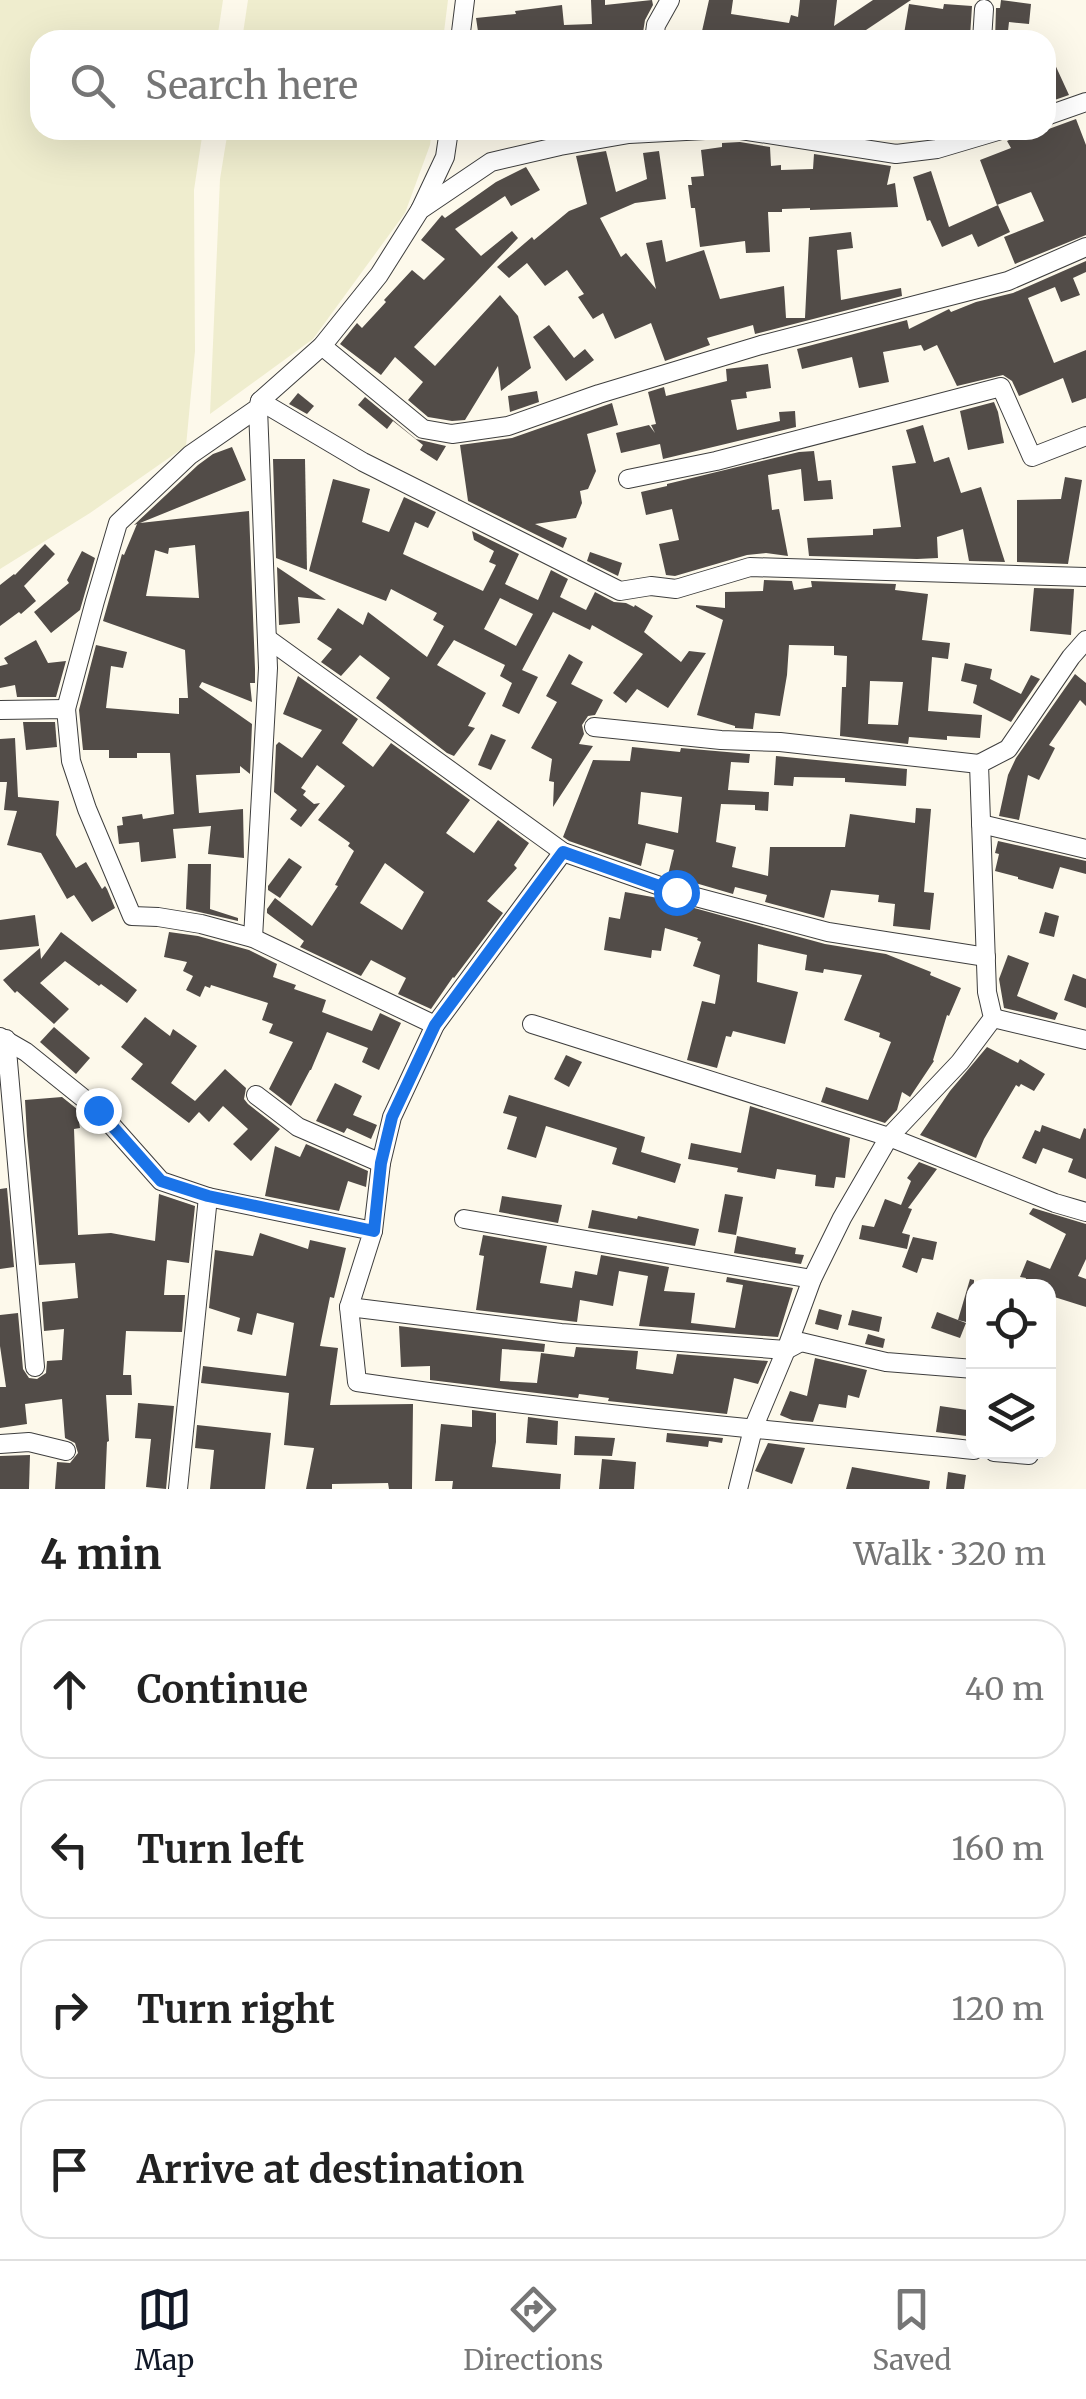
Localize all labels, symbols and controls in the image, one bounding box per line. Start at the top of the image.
search box [30,30,1056,140]
icon: search [65,58,120,113]
text: Search here [145,62,358,109]
route start [654,870,700,916]
route end [76,1088,122,1134]
map controls [966,1279,1056,1459]
button: locate [966,1279,1056,1369]
button: layers [966,1369,1056,1459]
text: 4 min [40,1528,162,1580]
text: Walk · 320 m [853,1534,1046,1574]
icon: ahead [42,1662,97,1717]
text: Continue [137,1666,308,1713]
text: 40 m [965,1669,1044,1709]
icon: left [42,1822,97,1877]
text: Turn left [137,1826,304,1873]
text: 160 m [952,1829,1044,1869]
icon: right [42,1982,97,2037]
text: Turn right [137,1986,335,2033]
text: 120 m [952,1989,1044,2029]
icon: arrive [42,2142,97,2197]
text: Arrive at destination [137,2146,524,2193]
tab: Map [134,2282,194,2378]
tab: Directions [463,2282,603,2378]
tab: Saved [872,2282,951,2378]

